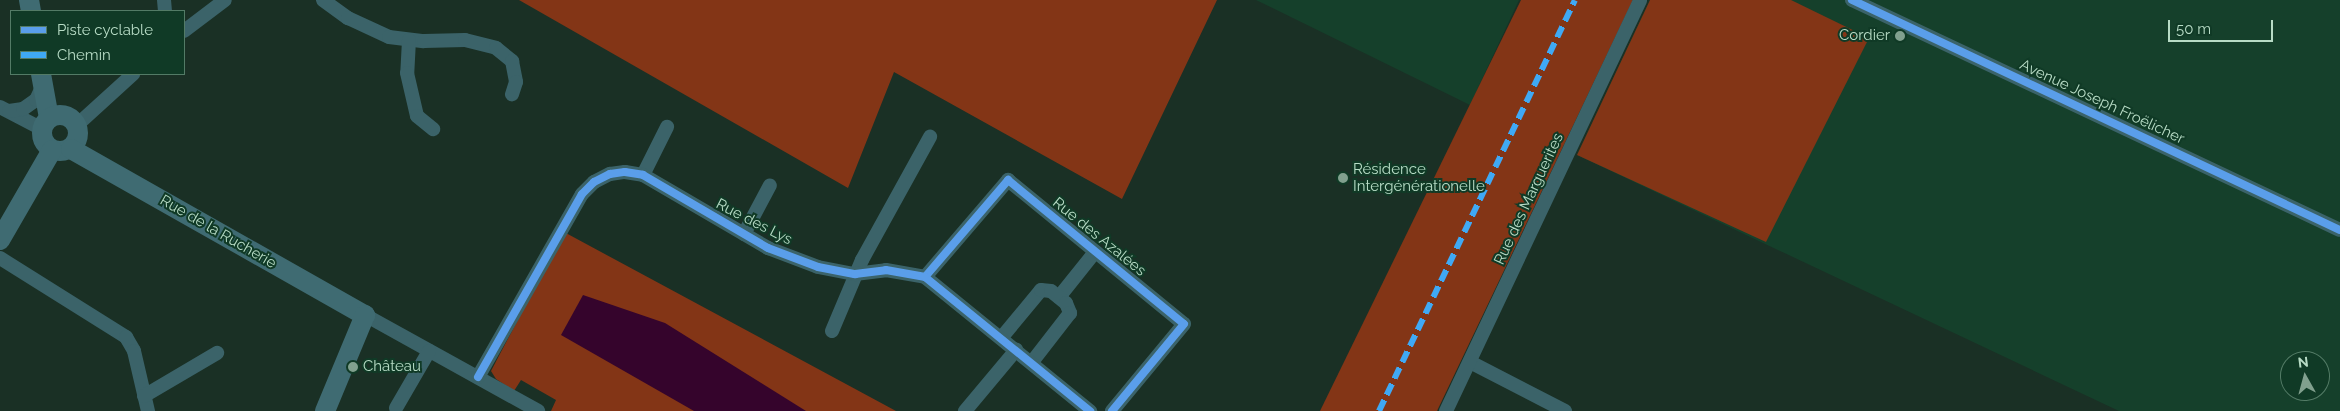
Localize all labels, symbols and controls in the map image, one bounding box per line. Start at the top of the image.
legend [10,10,185,75]
scale bar [2170,10,2275,42]
text: 50 m [2176,20,2211,38]
text: Piste cyclable [57,21,153,39]
place label: Cordier [1839,27,1890,45]
marker: Cordier [1894,30,1906,42]
text: Chemin [57,46,111,64]
street label: Avenue Joseph Froëlicher [2017,56,2187,148]
street label: Rue des Marguerites [1491,130,1567,268]
place label: Résidence Intergénérationelle [1353,160,1485,195]
marker: Résidence Intergénérationelle [1337,172,1349,184]
street label: Rue de la Rucherie [157,191,279,273]
street label: Rue des Azalées [1049,194,1149,280]
street label: Rue des Lys [713,195,795,249]
north arrow [2280,351,2330,401]
text: N [2297,354,2310,371]
place label: Château [363,358,421,376]
marker: Château [347,361,359,373]

